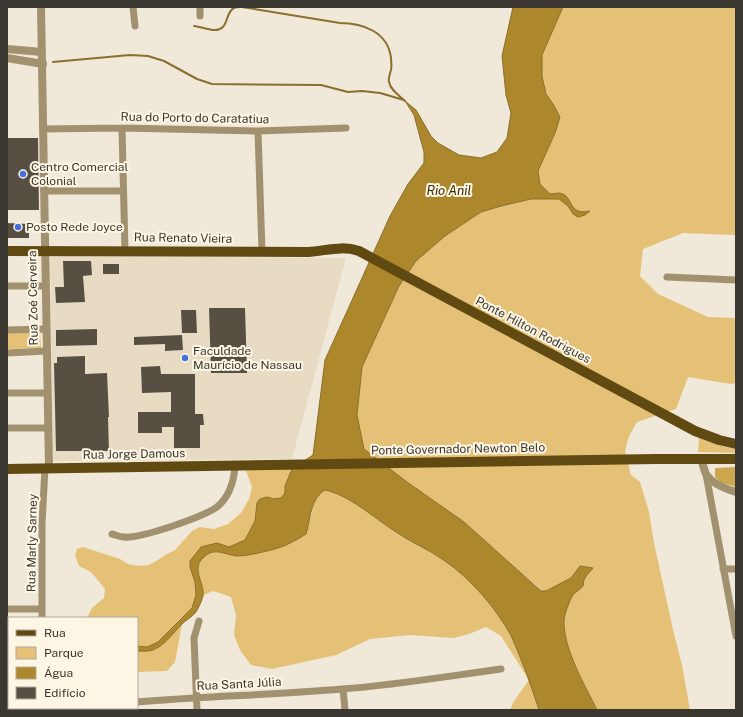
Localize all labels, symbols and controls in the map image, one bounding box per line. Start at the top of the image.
street label: Rua do Porto do Caratatiua [121,110,269,126]
place label: Centro Comercial Colonial [31,160,128,188]
marker: Centro Comercial Colonial [18,169,28,179]
water label: Rio Anil [427,183,472,198]
place label: Posto Rede Joyce [26,220,123,234]
marker: Posto Rede Joyce [13,222,23,232]
street label: Rua Renato Vieira [134,230,232,246]
street label: Rua Zoé Cerveira [25,250,41,346]
street label: Ponte Hilton Rodrigues [473,294,593,366]
place label: Faculdade Maurício de Nassau [193,344,302,372]
marker: Faculdade Maurício de Nassau [180,353,190,363]
street label: Ponte Governador Newton Belo [371,440,545,458]
street label: Rua Jorge Damous [83,446,185,462]
street label: Rua Marly Sarney [24,493,40,592]
legend [8,617,138,709]
text: Rua [44,626,66,640]
text: Parque [44,646,84,660]
text: Água [44,666,73,680]
street label: Rua Santa Júlia [196,675,282,693]
text: Edifício [44,686,86,700]

